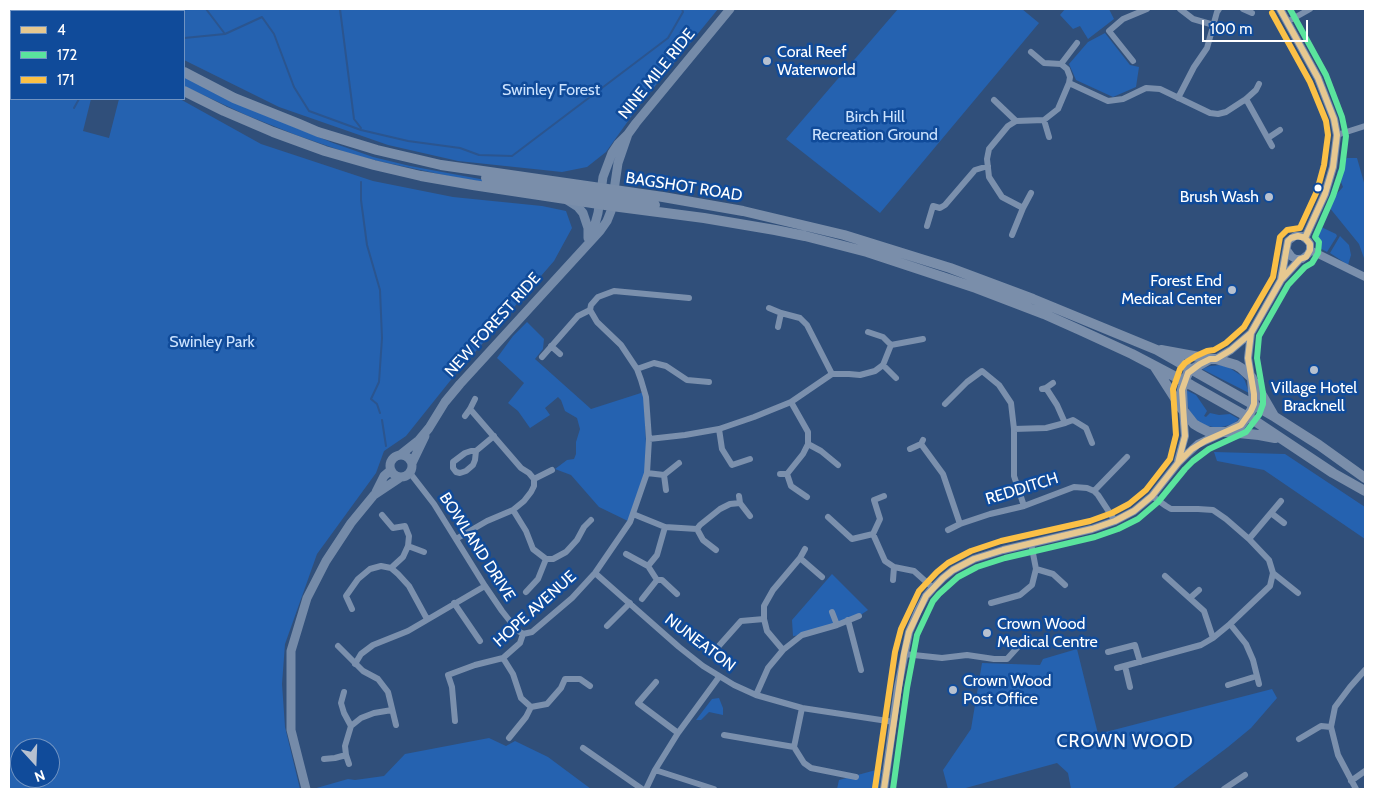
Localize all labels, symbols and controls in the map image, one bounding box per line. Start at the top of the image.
legend [10,10,185,100]
scale bar [1204,10,1310,42]
text: 100 m [1210,20,1252,38]
text: 4 [57,21,66,39]
street label: NINE MILE RIDE [615,25,699,123]
place label: Coral Reef Waterworld [777,42,856,80]
text: 172 [57,46,77,64]
marker: Coral Reef Waterworld [761,55,773,67]
text: 171 [57,71,74,89]
park label: Swinley Forest [502,80,600,100]
park label: Birch Hill Recreation Ground [812,107,938,145]
street label: BAGSHOT ROAD [624,168,744,206]
unlabelled marker [1313,183,1323,193]
place label: Brush Wash [1180,187,1259,207]
marker: Brush Wash [1263,191,1275,203]
street label: NEW FOREST RIDE [441,269,545,381]
place label: Forest End Medical Center [1121,271,1222,309]
marker: Forest End Medical Center [1226,284,1238,296]
park label: Swinley Park [169,332,255,352]
marker: Village Hotel Bracknell [1308,364,1320,376]
place label: Village Hotel Bracknell [1271,378,1357,416]
street label: REDDITCH [983,469,1061,509]
street label: BOWLAND DRIVE [435,489,519,605]
street label: HOPE AVENUE [490,567,580,651]
street label: NUNEATON [661,610,739,676]
place label: Crown Wood Medical Centre [997,614,1098,652]
marker: Crown Wood Medical Centre [981,627,993,639]
place label: Crown Wood Post Office [963,671,1051,709]
marker: Crown Wood Post Office [947,684,959,696]
district label: CROWN WOOD [1055,731,1195,753]
north arrow [10,738,60,788]
text: N [32,766,48,786]

